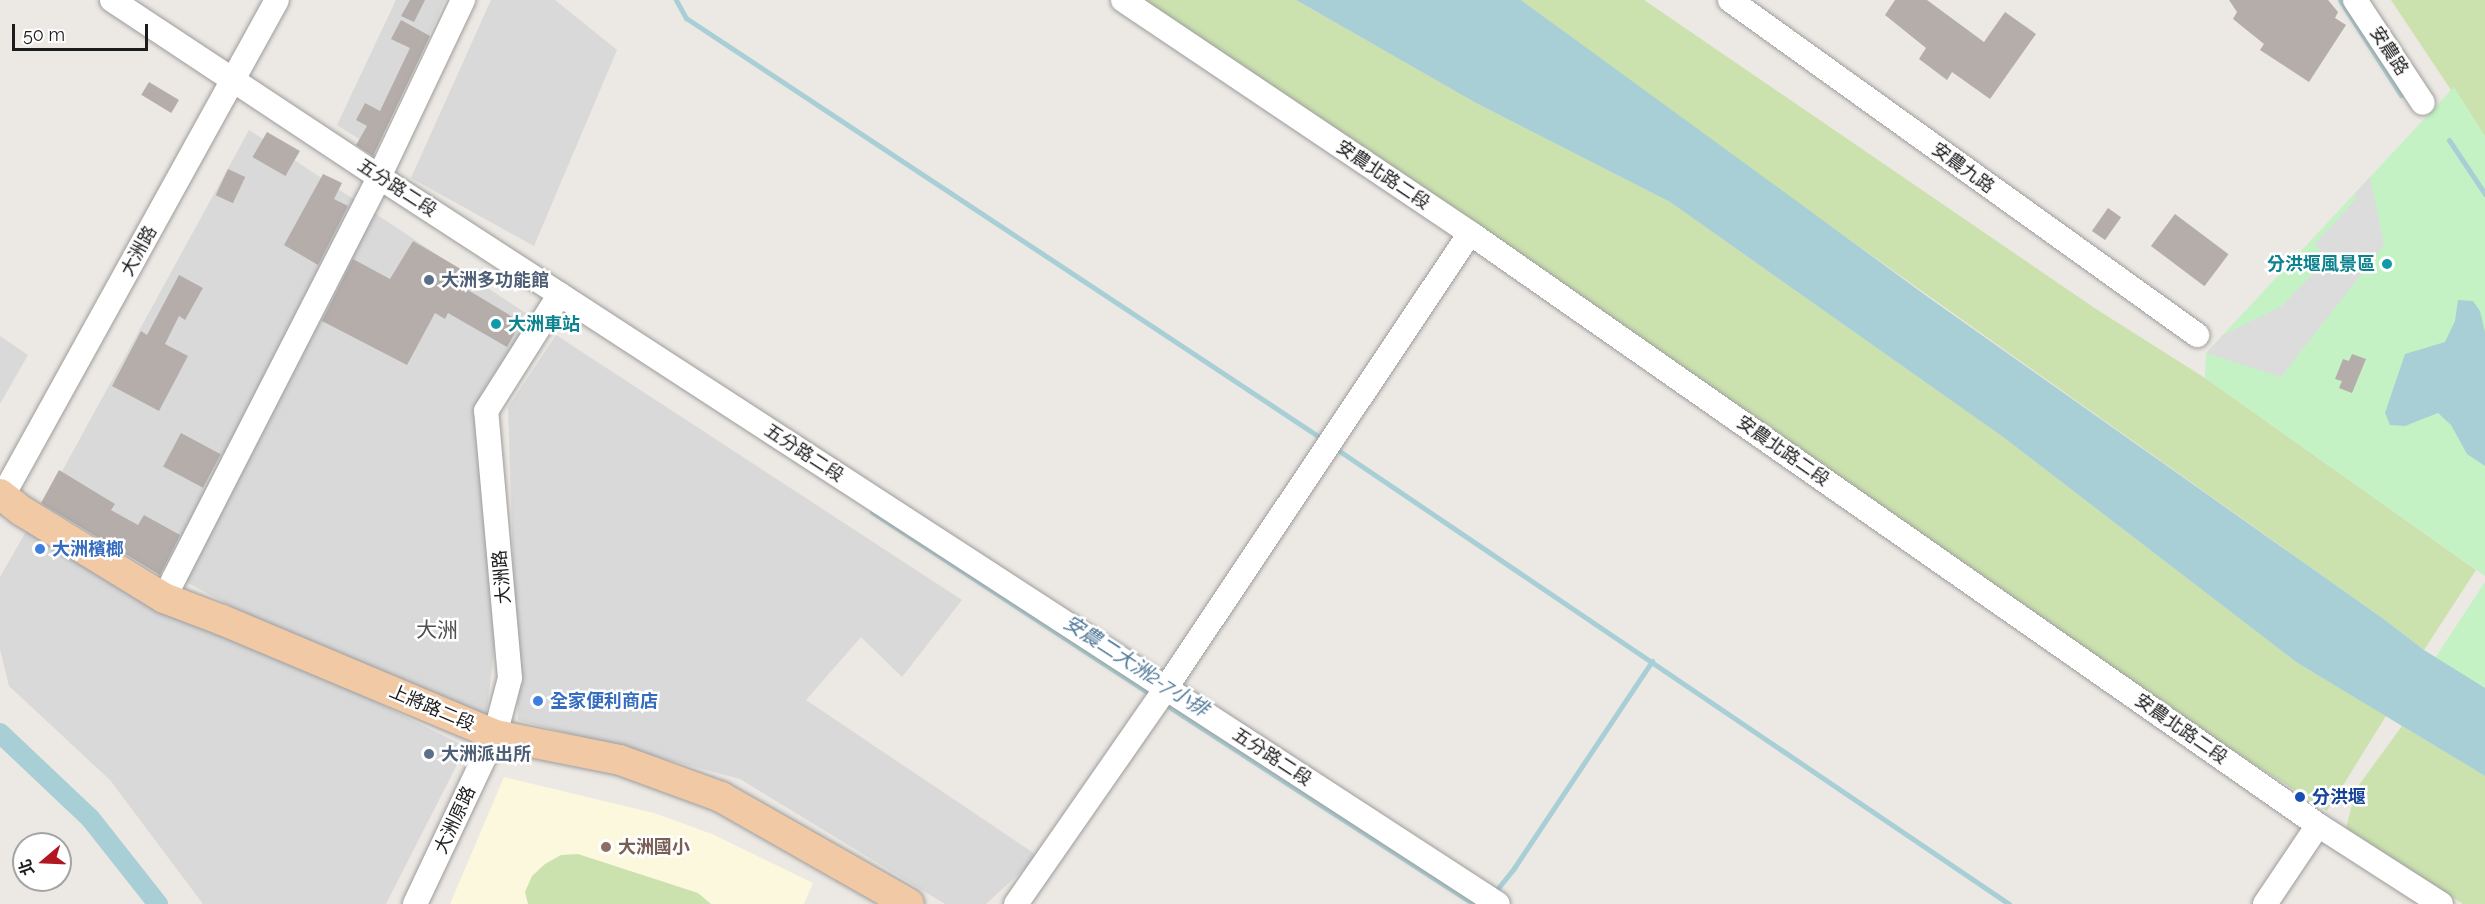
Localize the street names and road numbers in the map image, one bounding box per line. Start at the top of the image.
street label: 安農路 [2365,22,2413,80]
street label: 安農北路二段 [1332,136,1434,214]
street label: 安農九路 [1928,138,1998,198]
street label: 五分路二段 [353,154,441,222]
street label: 大洲路 [116,222,162,280]
street label: 安農北路二段 [1733,411,1833,491]
street label: 五分路二段 [760,419,848,487]
street label: 大洲路 [489,549,515,605]
street label: 上將路二段 [386,680,478,736]
street label: 安農北路二段 [2131,689,2231,769]
street label: 五分路二段 [1228,723,1316,791]
street label: 大洲原路 [430,783,480,857]

